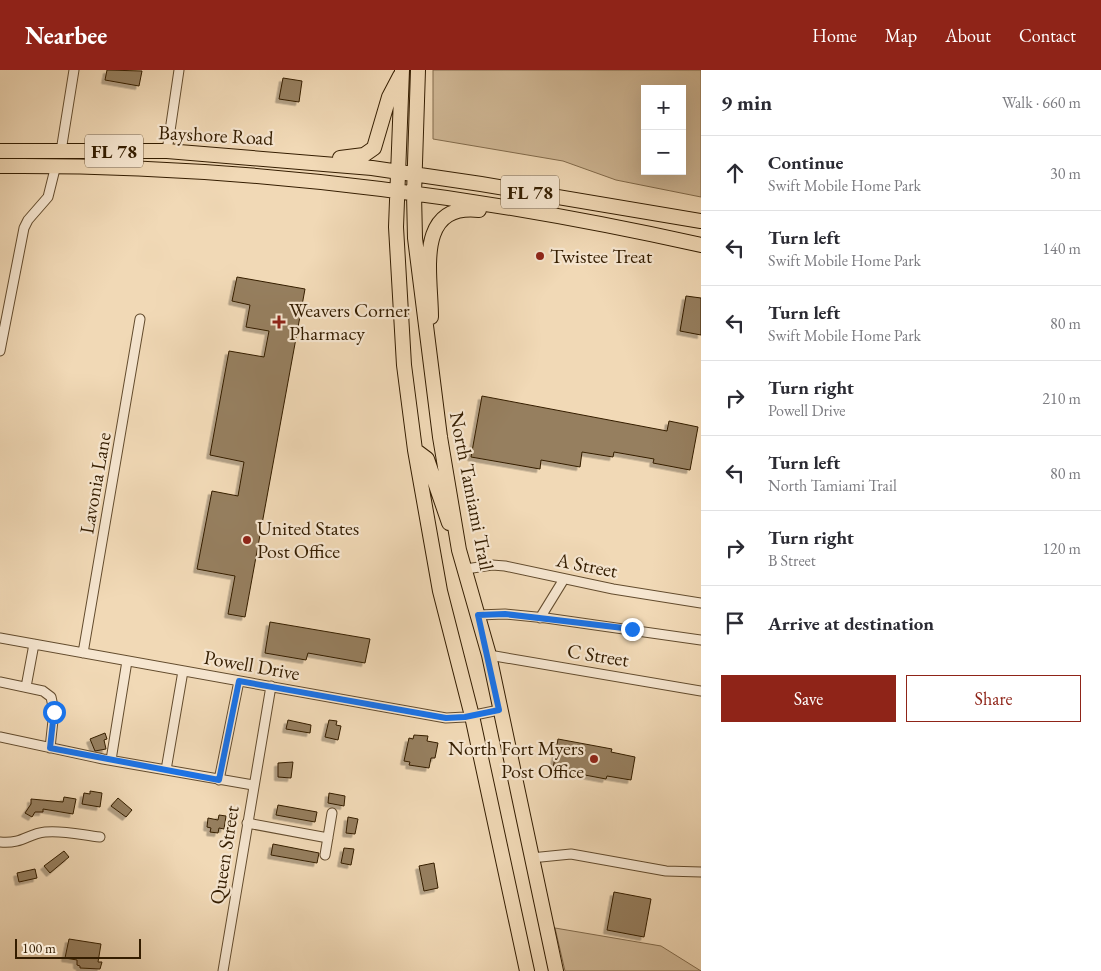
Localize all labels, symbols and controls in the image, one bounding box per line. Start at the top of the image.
text: Nearbee [25,20,107,51]
text: Home [812,24,857,47]
text: Map [885,24,917,47]
text: About [945,24,991,47]
text: Contact [1019,24,1076,47]
map controls [641,85,686,175]
button: + [641,85,686,130]
text: 9 min [721,89,772,116]
text: Walk · 660 m [1002,92,1081,113]
street label: Bayshore Road [158,119,275,151]
button: − [641,130,686,175]
road number: FL 78 [85,134,143,168]
text: Continue [768,150,843,175]
icon: ahead [721,159,749,187]
text: 30 m [1050,163,1081,184]
road number: FL 78 [501,175,559,208]
text: Swift Mobile Home Park [768,175,921,196]
text: Turn left [768,225,840,250]
icon: left [721,234,749,262]
text: 140 m [1042,238,1081,259]
place label: Twistee Treat [550,243,653,269]
marker: Twistee Treat [534,250,546,262]
text: Swift Mobile Home Park [768,250,921,271]
place label: Weavers Corner Pharmacy [289,297,410,346]
text: Turn left [768,300,840,325]
icon: left [721,309,749,337]
text: 80 m [1050,313,1081,334]
marker: Weavers Corner Pharmacy [273,316,285,328]
text: Swift Mobile Home Park [768,325,921,346]
text: Turn right [768,375,854,400]
icon: right [721,384,749,412]
text: 210 m [1042,388,1081,409]
text: Powell Drive [768,400,846,421]
street label: North Tamiami Trail [444,410,500,573]
street label: Lavonia Lane [73,430,117,536]
text: Turn left [768,450,840,475]
icon: left [721,459,749,487]
text: 80 m [1050,463,1081,484]
text: North Tamiami Trail [768,475,897,496]
place label: United States Post Office [257,515,359,564]
text: Turn right [768,525,854,550]
marker: United States Post Office [241,534,253,546]
icon: right [721,534,749,562]
text: 120 m [1042,538,1081,559]
street label: A Street [553,546,621,584]
text: B Street [768,550,816,571]
icon: arrive [721,609,749,637]
text: Arrive at destination [768,611,934,636]
route end [621,618,644,641]
street label: C Street [565,637,631,673]
street label: Powell Drive [202,644,302,686]
button: Save [721,675,896,722]
button: Share [906,675,1081,722]
route start [43,701,66,724]
place label: North Fort Myers Post Office [448,735,584,784]
marker: North Fort Myers Post Office [588,753,600,765]
street label: Queen Street [203,803,245,906]
scale bar [15,936,141,959]
text: 100 m [22,939,56,957]

